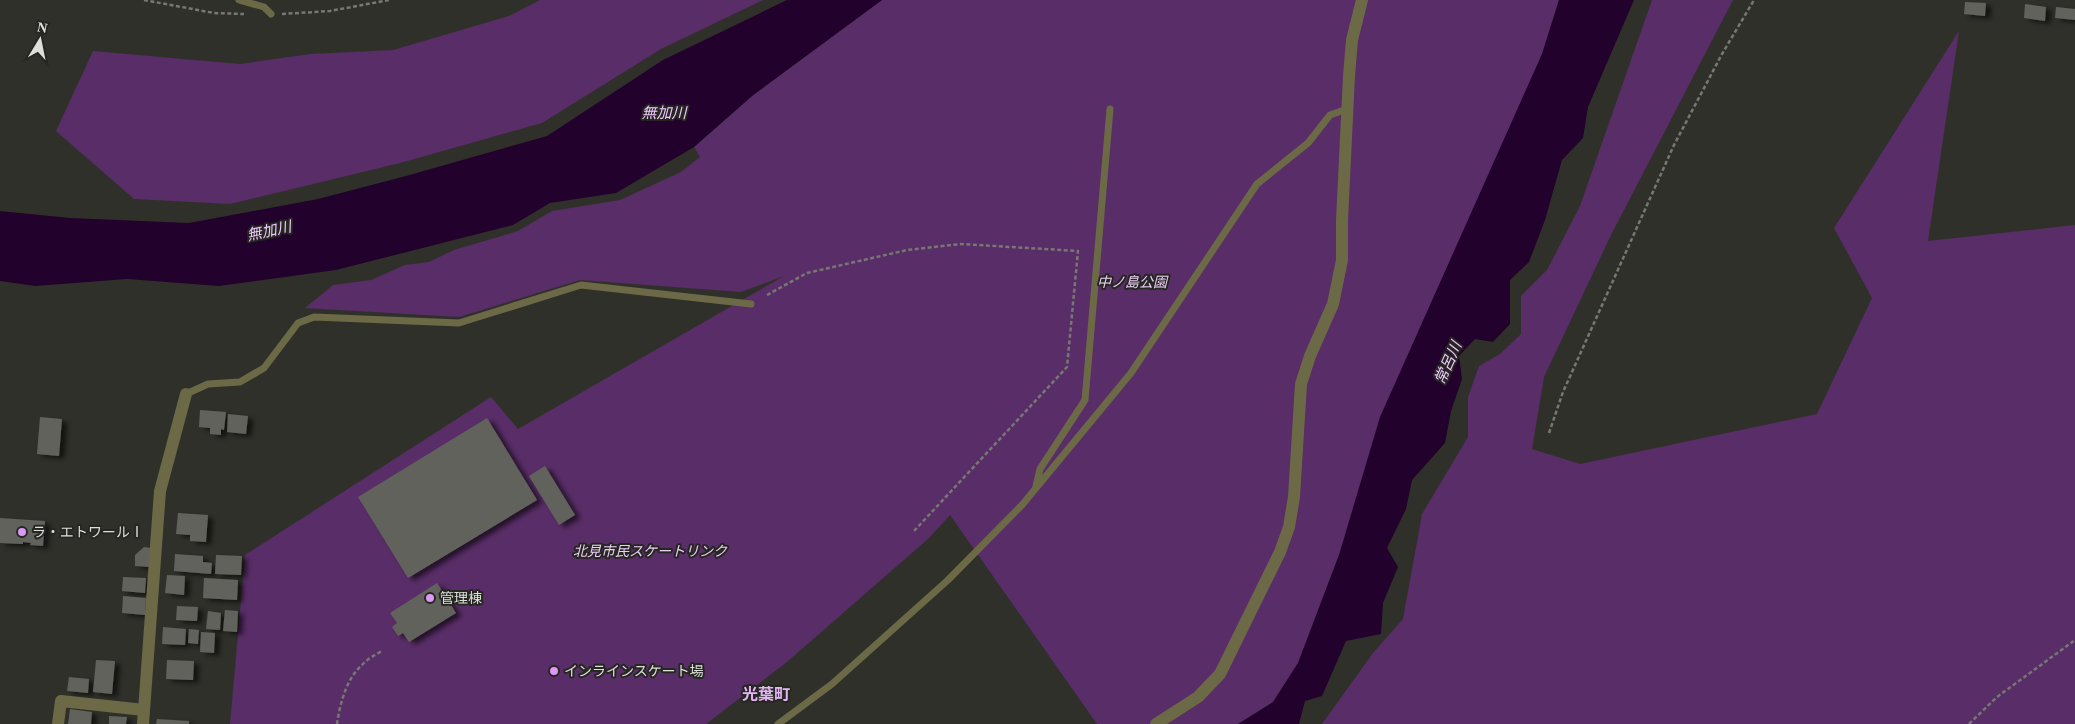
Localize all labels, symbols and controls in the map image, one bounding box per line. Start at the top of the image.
north arrow [15,15,65,65]
text: N [36,19,48,36]
water label: 無加川 [641,105,688,121]
water label: 無加川 [245,218,295,244]
park label: 中ノ島公園 [1097,275,1169,290]
water label: 常呂川 [1432,337,1465,387]
place label: ラ・エトワールⅠ [32,525,144,540]
marker: ラ・エトワールⅠ [16,526,28,538]
park label: 北見市民スケートリンク [573,544,728,559]
place label: 管理棟 [440,590,482,606]
marker: 管理棟 [424,592,436,604]
place label: インラインスケート場 [564,664,704,679]
marker: インラインスケート場 [548,665,560,677]
district label: 光葉町 [742,686,790,703]

